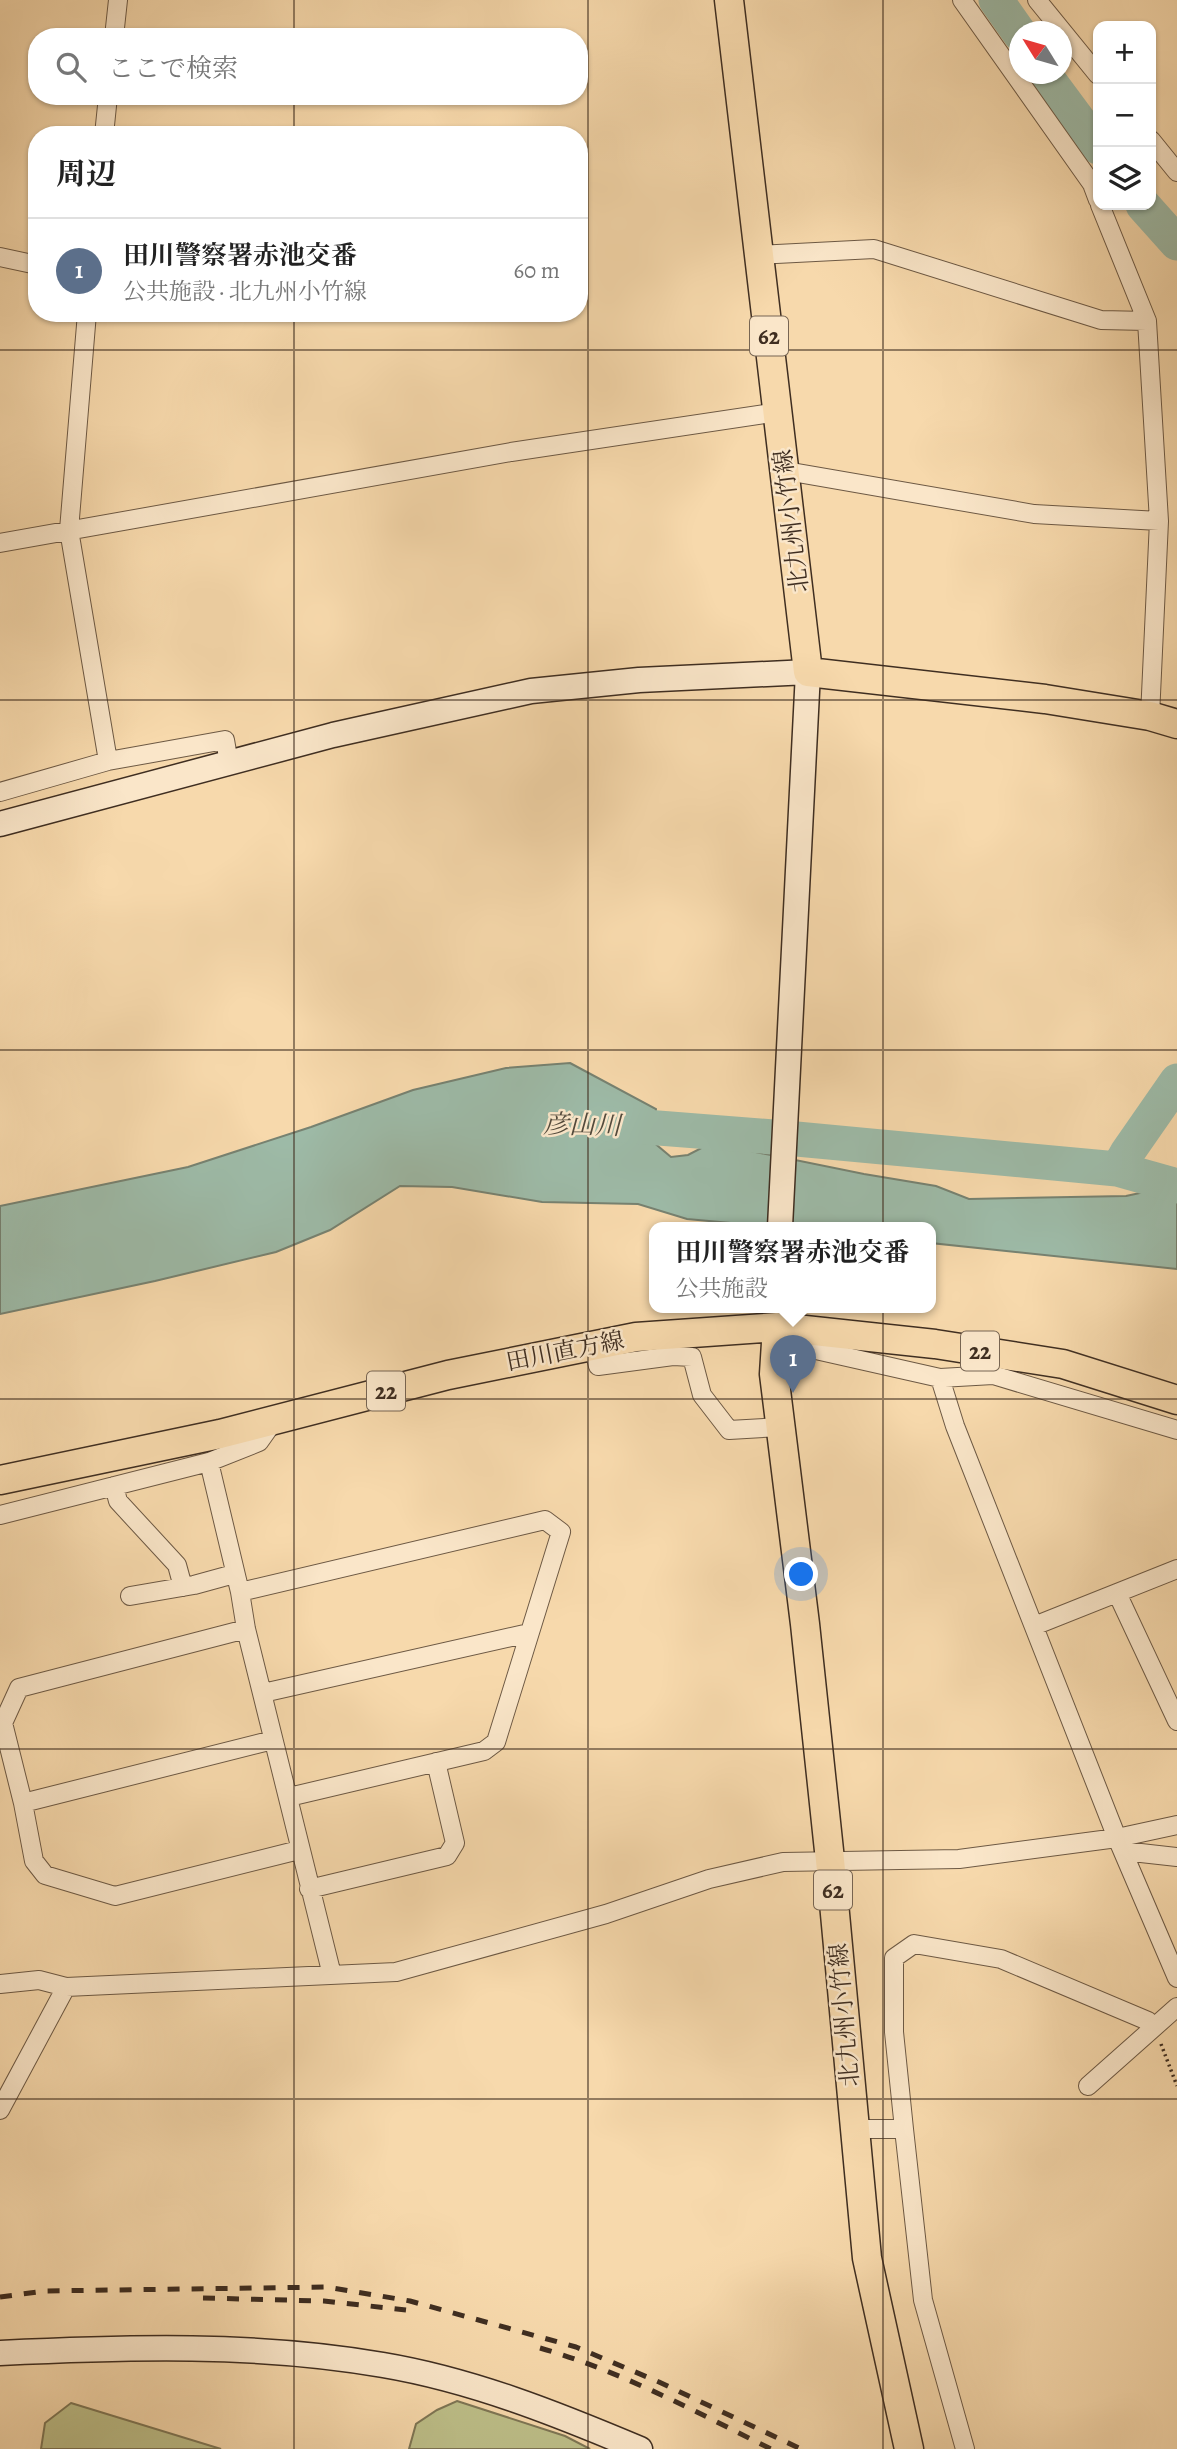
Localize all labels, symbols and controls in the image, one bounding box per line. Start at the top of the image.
north arrow [1009,21,1072,84]
map controls [1093,21,1156,210]
button: + [1093,21,1156,84]
search box [28,28,588,105]
icon: search [52,48,90,86]
text: ここで検索 [108,51,238,86]
button: − [1093,84,1156,147]
button: layers [1093,147,1156,210]
text: 周辺 [56,154,116,194]
text: 田川警察署赤池交番 [123,238,357,273]
text: 1 [75,255,83,286]
text: 60 m [513,255,560,286]
text: 公共施設 · 北九州小竹線 [123,276,367,307]
road number: 62 [750,316,788,356]
street label: 北九州小竹線 [766,448,816,594]
water label: 彦山川 [543,1107,624,1143]
popup [649,1222,936,1313]
text: 田川警察署赤池交番 [675,1235,910,1270]
text: 公共施設 [675,1273,767,1304]
street label: 田川直方線 [503,1324,627,1378]
road number: 22 [961,1332,999,1370]
pin: 1 [770,1335,816,1393]
road number: 22 [367,1372,405,1410]
your location [784,1557,818,1591]
road number: 62 [814,1870,852,1910]
street label: 北九州小竹線 [822,1942,866,2088]

